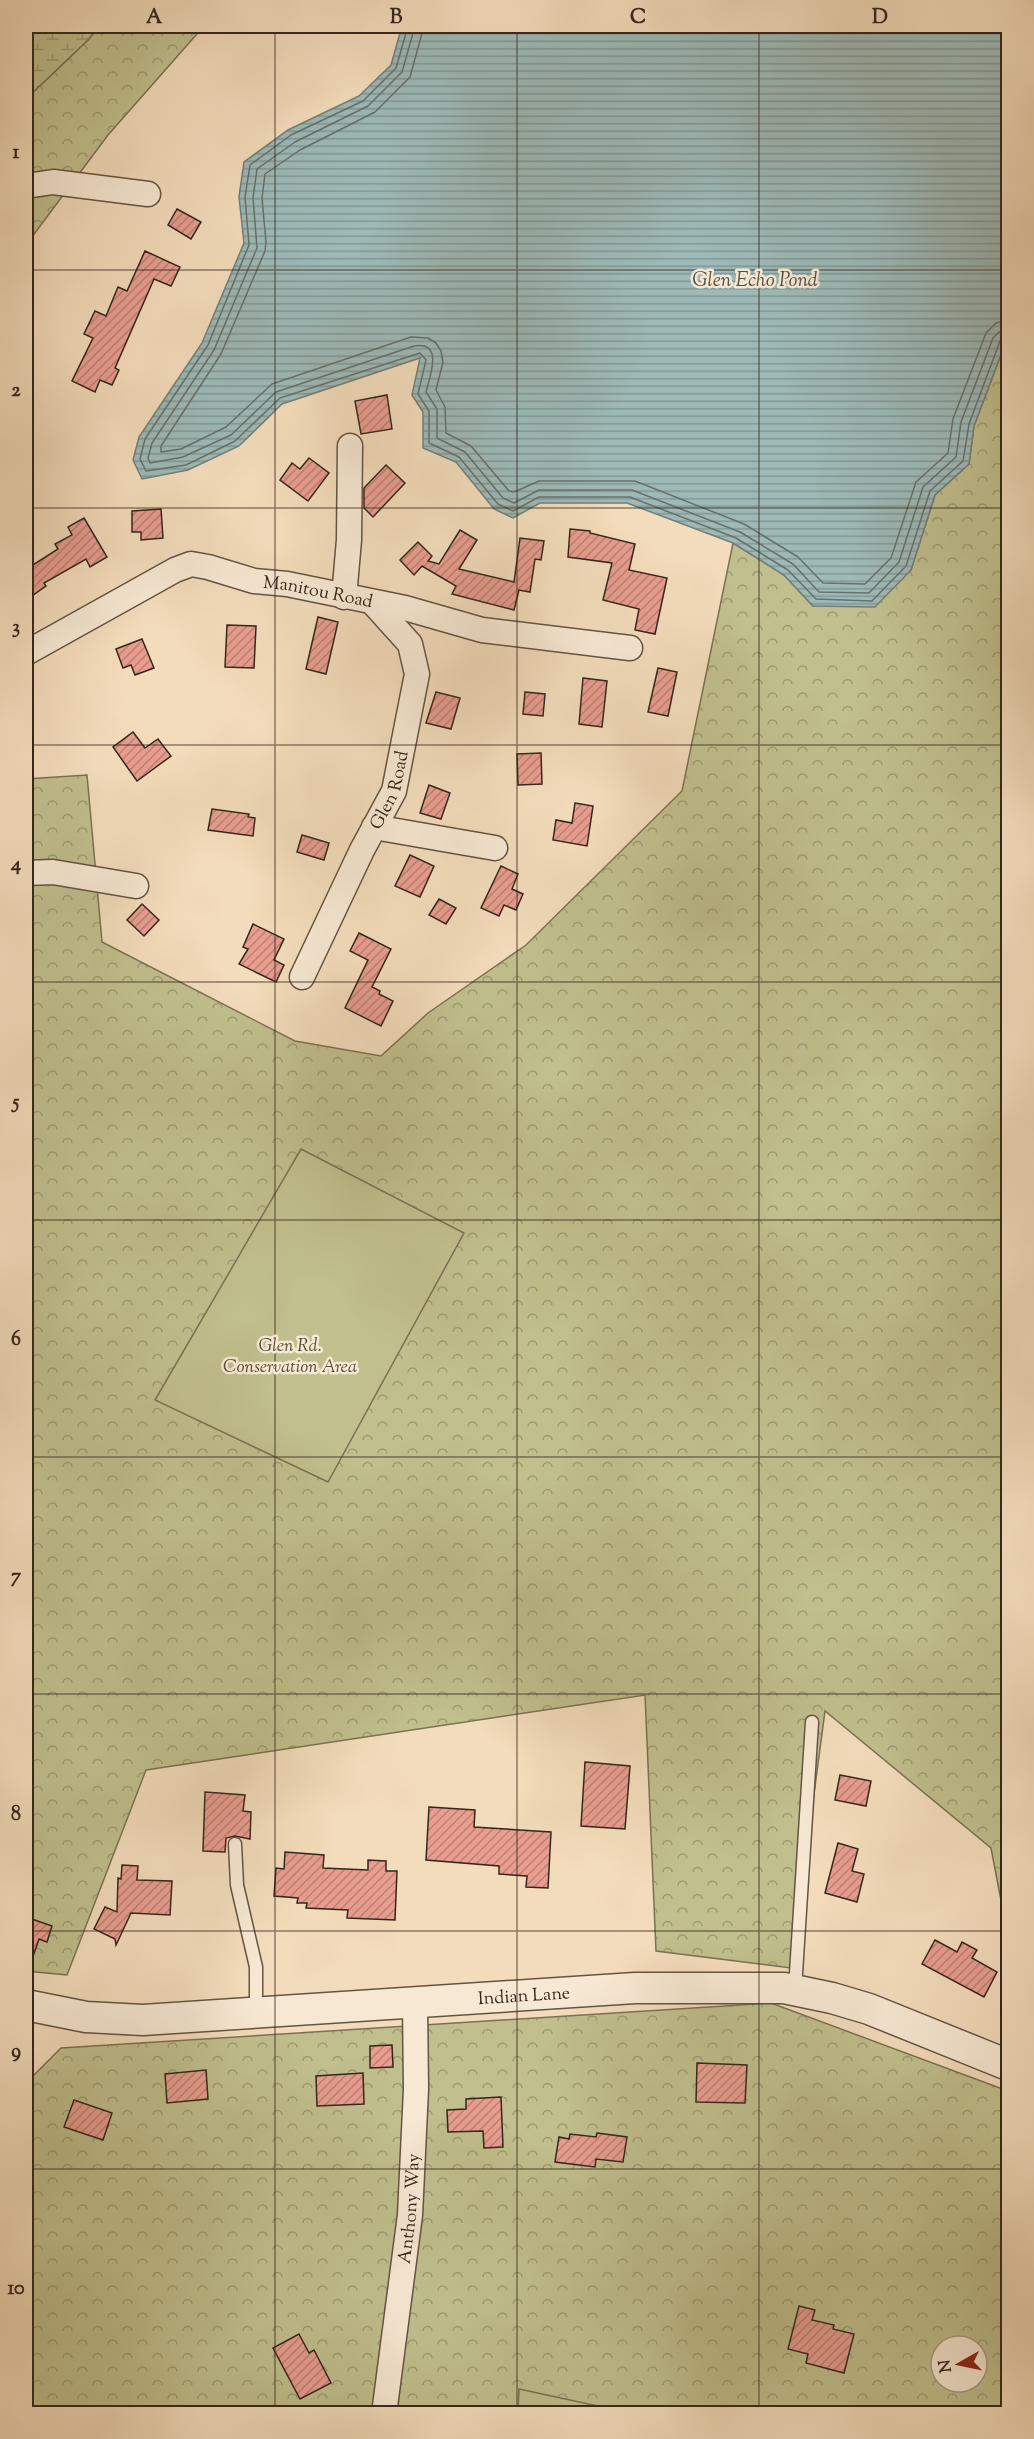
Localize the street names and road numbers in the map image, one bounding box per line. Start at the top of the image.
street label: Manitou Road [262,571,375,616]
street label: Glen Road [364,749,417,835]
street label: Indian Lane [477,1981,571,2013]
street label: Anthony Way [393,2153,428,2265]

